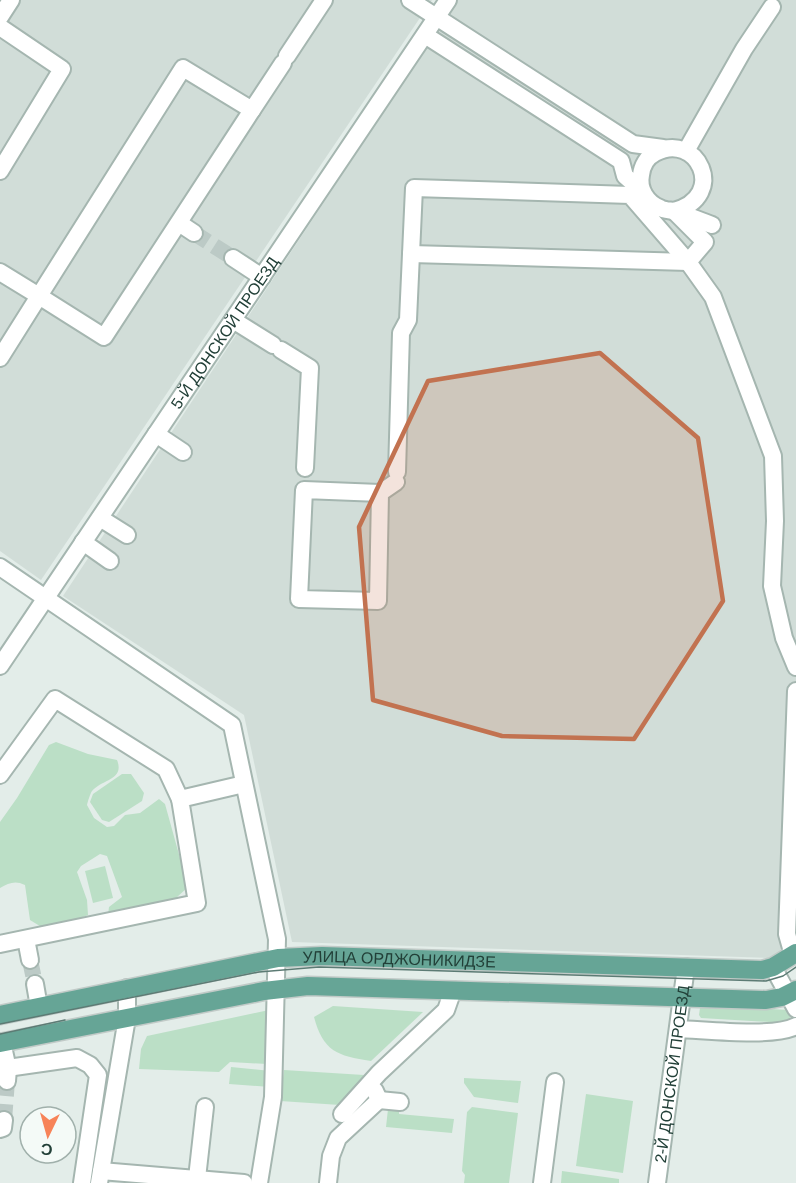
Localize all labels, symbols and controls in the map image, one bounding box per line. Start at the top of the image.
street label: 5-Й ДОНСКОЙ ПРОЕЗД [167,253,282,412]
street label: УЛИЦА ОРДЖОНИКИДЗЕ [302,947,496,970]
street label: 2-Й ДОНСКОЙ ПРОЕЗД [651,984,692,1164]
north arrow [18,1105,78,1165]
text: С [40,1140,53,1158]

